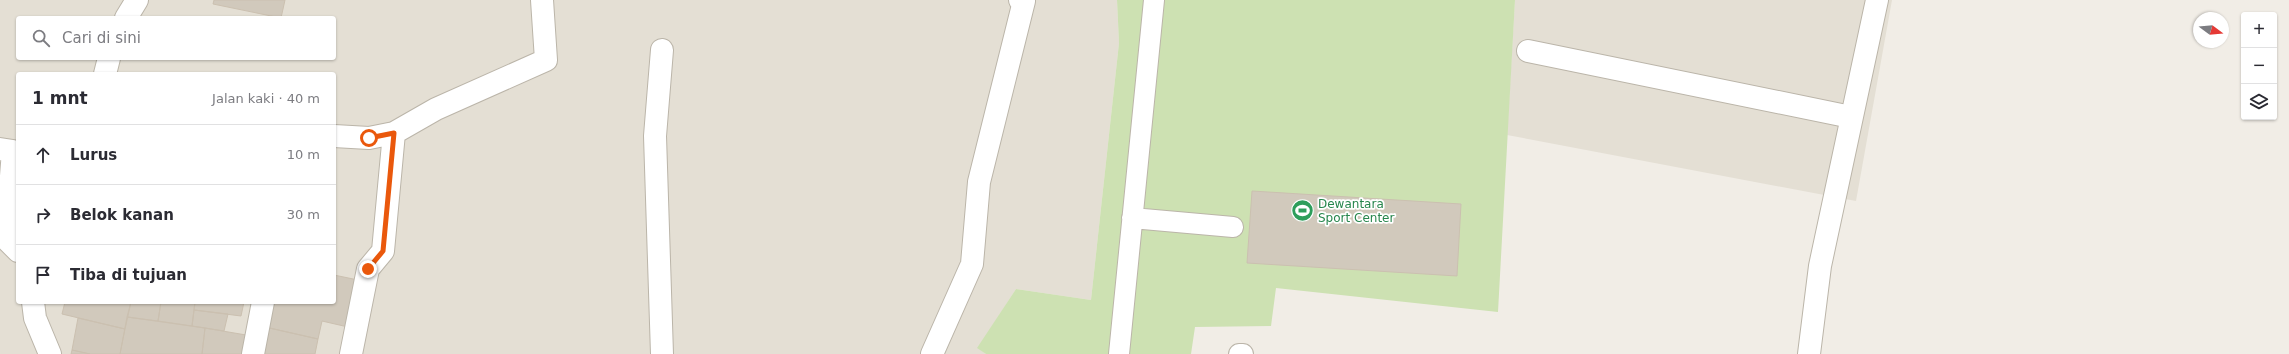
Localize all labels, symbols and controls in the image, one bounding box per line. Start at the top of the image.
north arrow [2193,12,2229,48]
map controls [2241,12,2277,120]
button: + [2241,12,2277,48]
search box [16,16,336,60]
icon: search [30,27,52,49]
text: Cari di sini [62,29,141,47]
button: − [2241,48,2277,84]
button: layers [2241,84,2277,120]
text: 1 mnt [32,88,88,108]
text: Jalan kaki · 40 m [212,91,320,106]
route start [360,129,378,147]
icon: ahead [32,144,54,166]
text: Lurus [70,146,117,164]
text: 10 m [287,147,320,162]
place label: Dewantara Sport Center [1318,197,1394,225]
sports icon: Dewantara Sport Center [1289,198,1315,224]
icon: right [32,204,54,226]
text: Belok kanan [70,206,174,224]
text: 30 m [287,207,320,222]
route end [359,260,377,278]
icon: arrive [32,264,54,286]
text: Tiba di tujuan [70,266,187,284]

